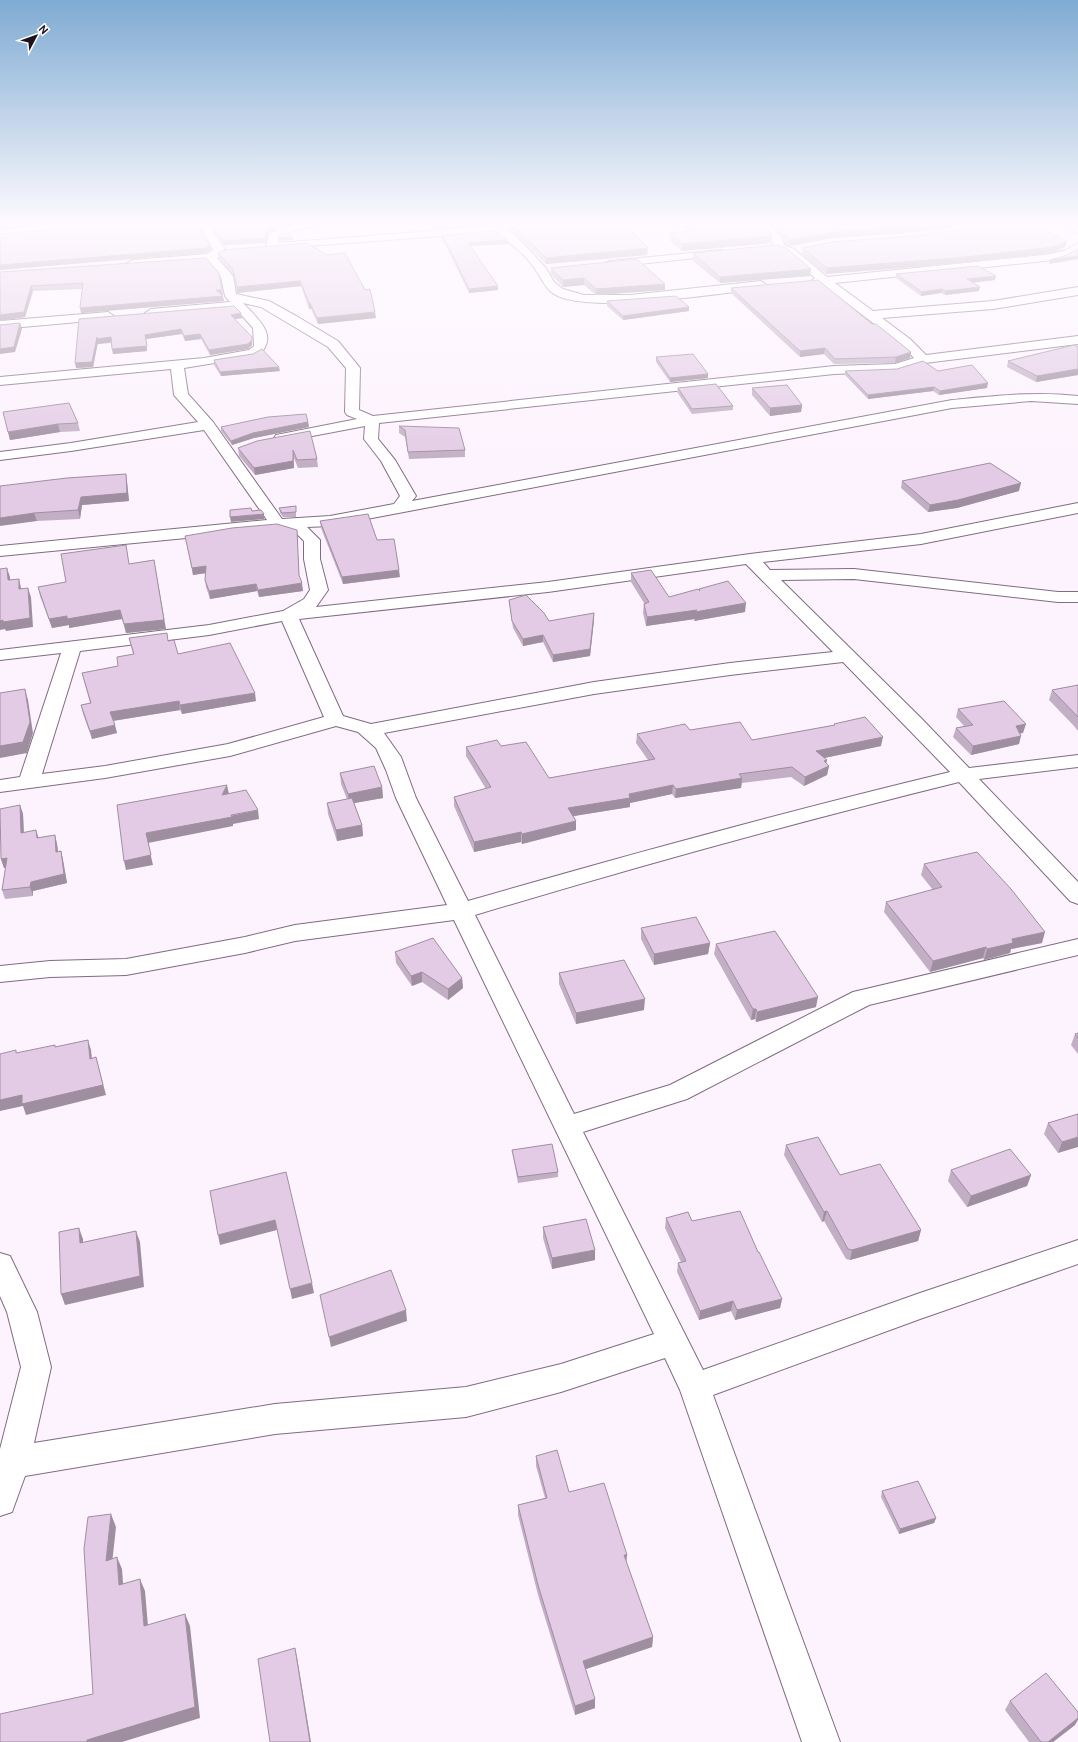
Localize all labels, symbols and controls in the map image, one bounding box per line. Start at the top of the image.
north arrow [16,16,56,56]
text: N [36,22,51,37]

